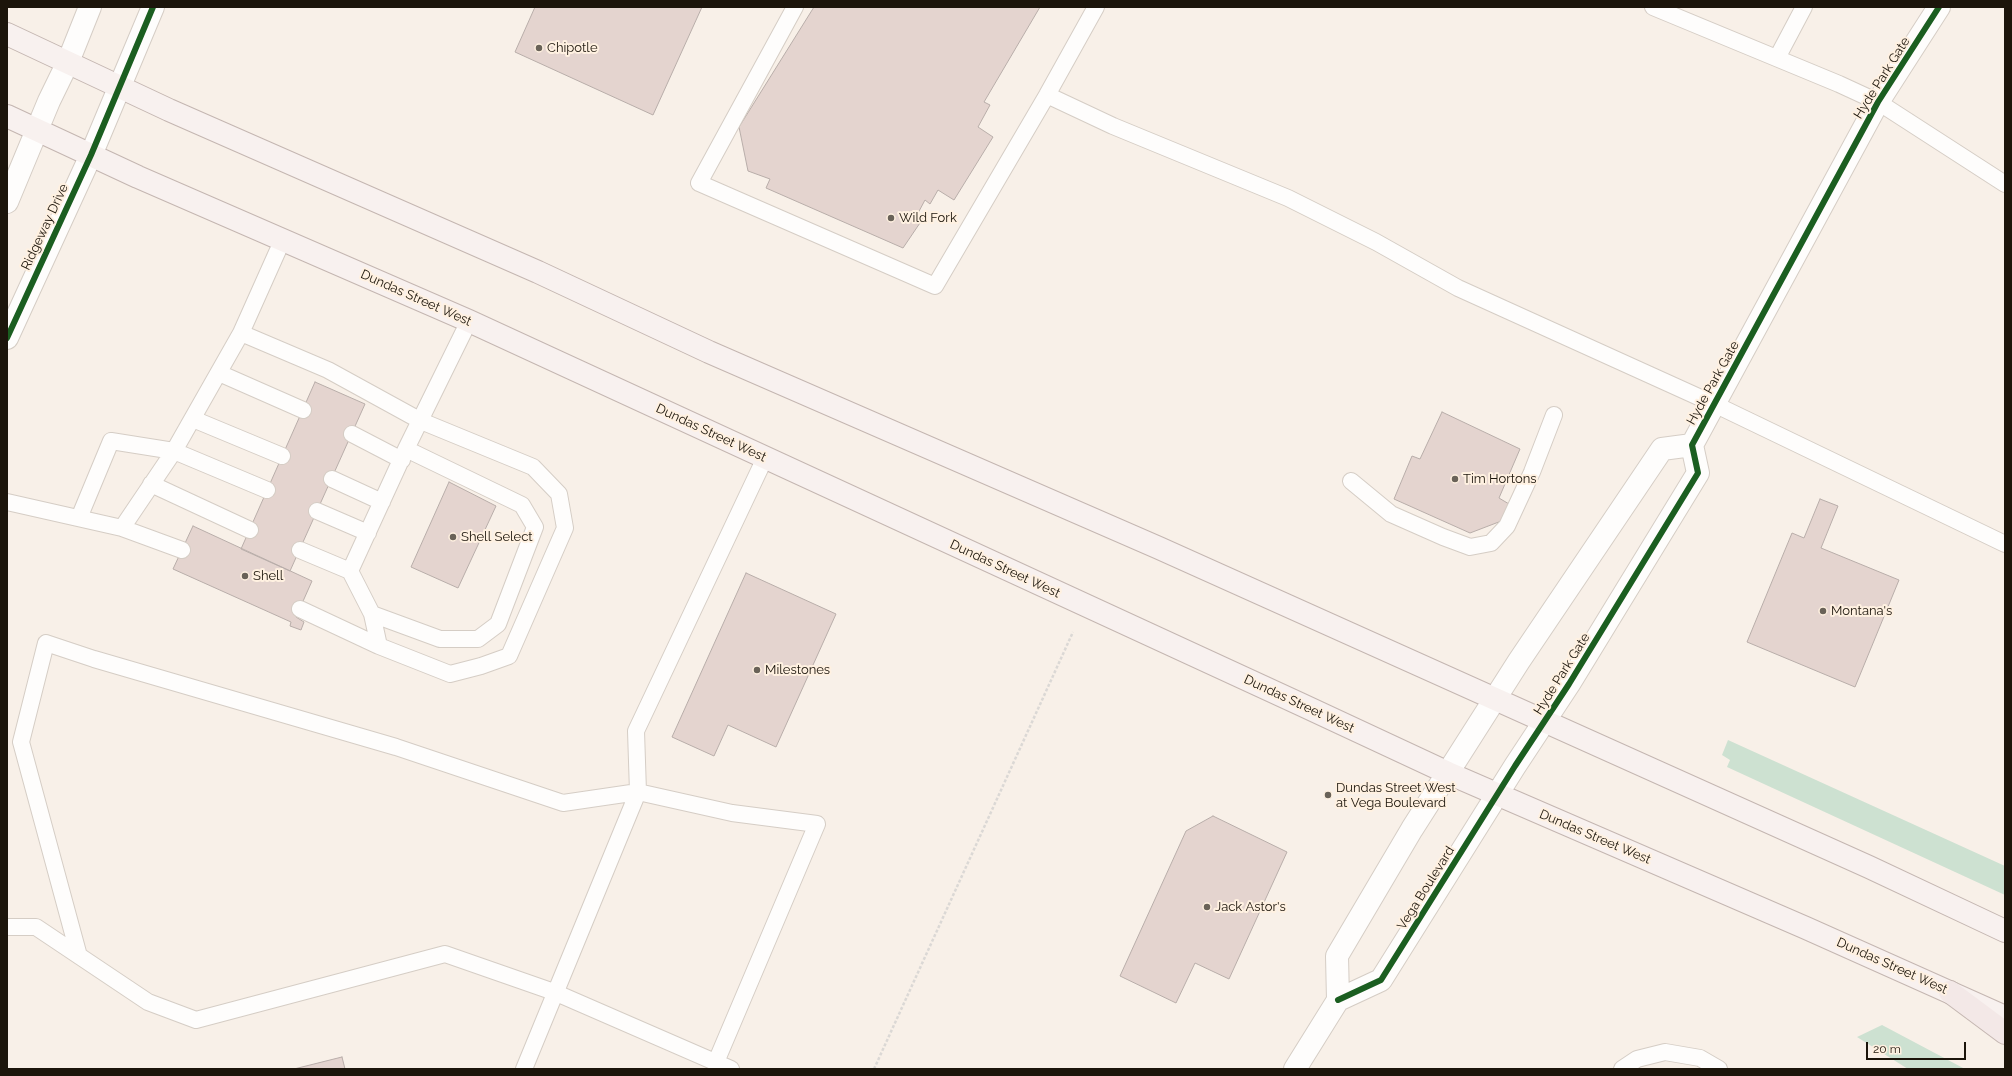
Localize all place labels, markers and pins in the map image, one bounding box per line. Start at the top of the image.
place label: Chipotle [547,40,598,56]
marker: Chipotle [534,43,544,53]
place label: Wild Fork [899,210,957,226]
marker: Wild Fork [886,213,896,223]
place label: Tim Hortons [1463,471,1537,487]
marker: Tim Hortons [1450,474,1460,484]
place label: Shell Select [461,529,533,545]
marker: Shell Select [448,532,458,542]
place label: Shell [253,568,283,584]
marker: Shell [240,571,250,581]
place label: Montana's [1831,603,1892,619]
marker: Montana's [1818,606,1828,616]
place label: Milestones [765,662,830,678]
marker: Milestones [752,665,762,675]
place label: Dundas Street West at Vega Boulevard [1336,780,1456,811]
marker: Dundas Street West at Vega Boulevard [1323,790,1333,800]
place label: Jack Astor's [1215,899,1286,915]
marker: Jack Astor's [1202,902,1212,912]

